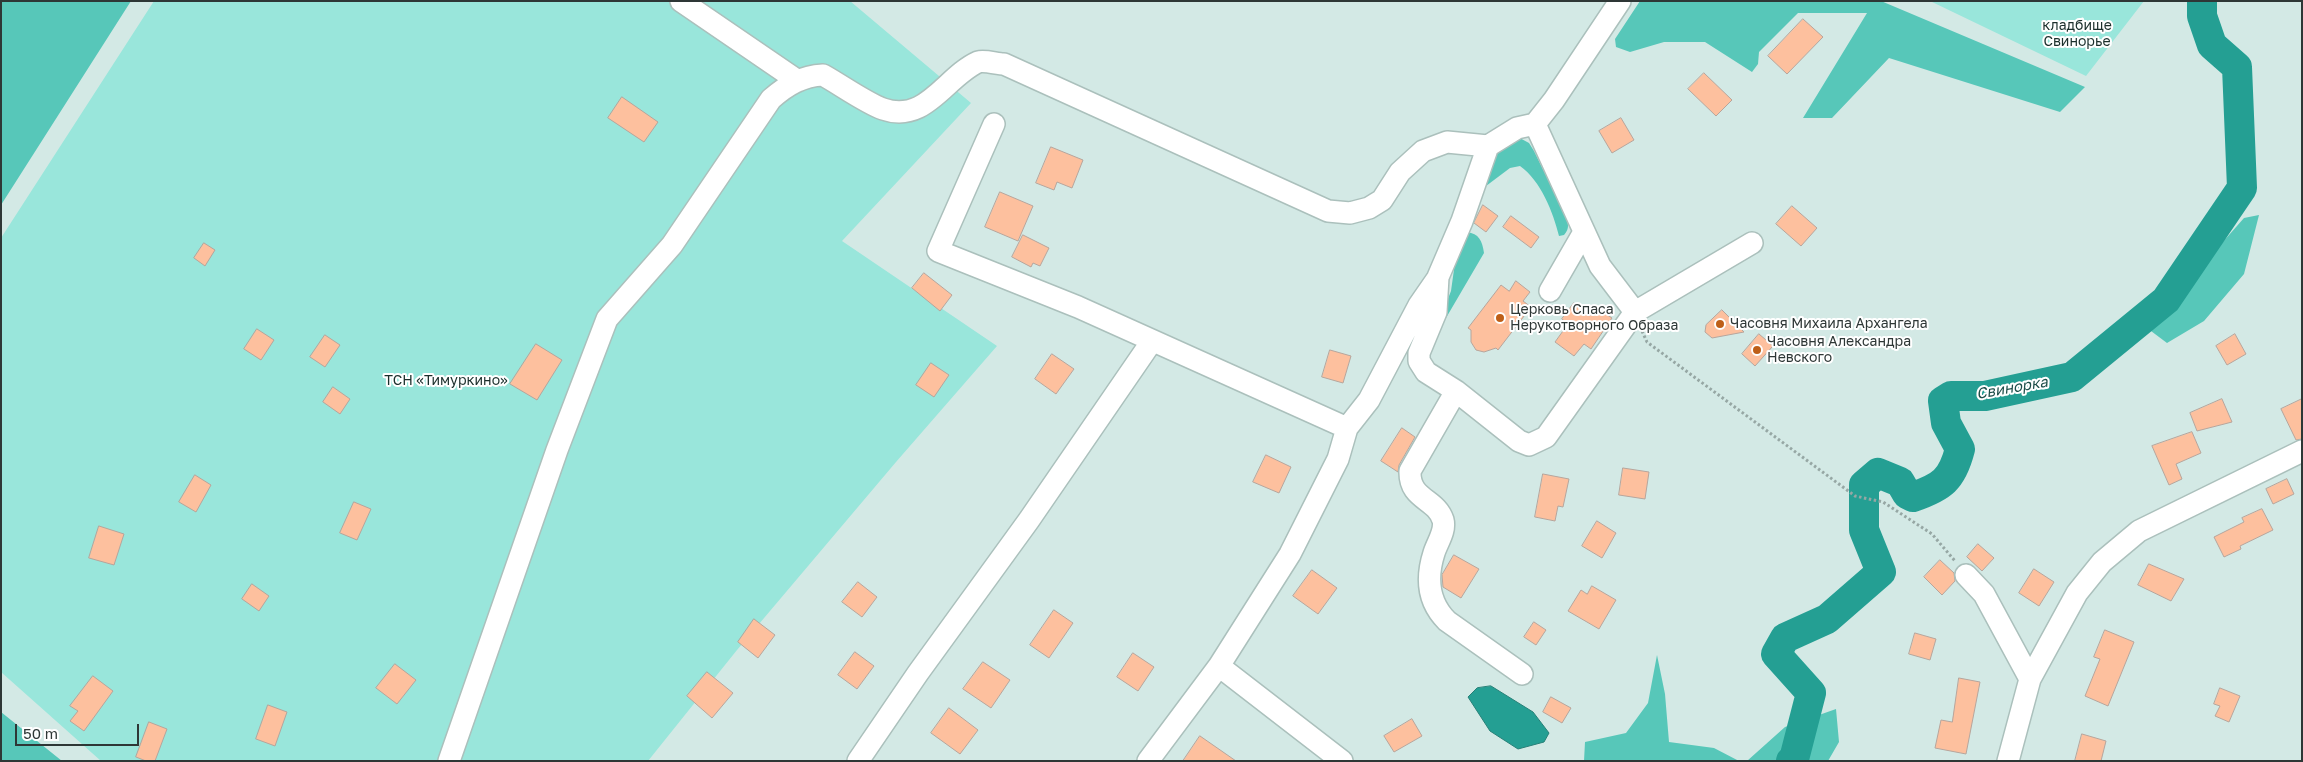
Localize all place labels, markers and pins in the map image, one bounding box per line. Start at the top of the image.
place label: Церковь Спаса Нерукотворного Образа [1510,302,1678,334]
marker: Церковь Спаса Нерукотворного Образа [1494,312,1506,324]
place label: Часовня Михаила Архангела [1730,316,1928,332]
marker: Часовня Михаила Архангела [1714,318,1726,330]
place label: Часовня Александра Невского [1767,334,1911,367]
marker: Часовня Александра Невского [1751,344,1763,356]

